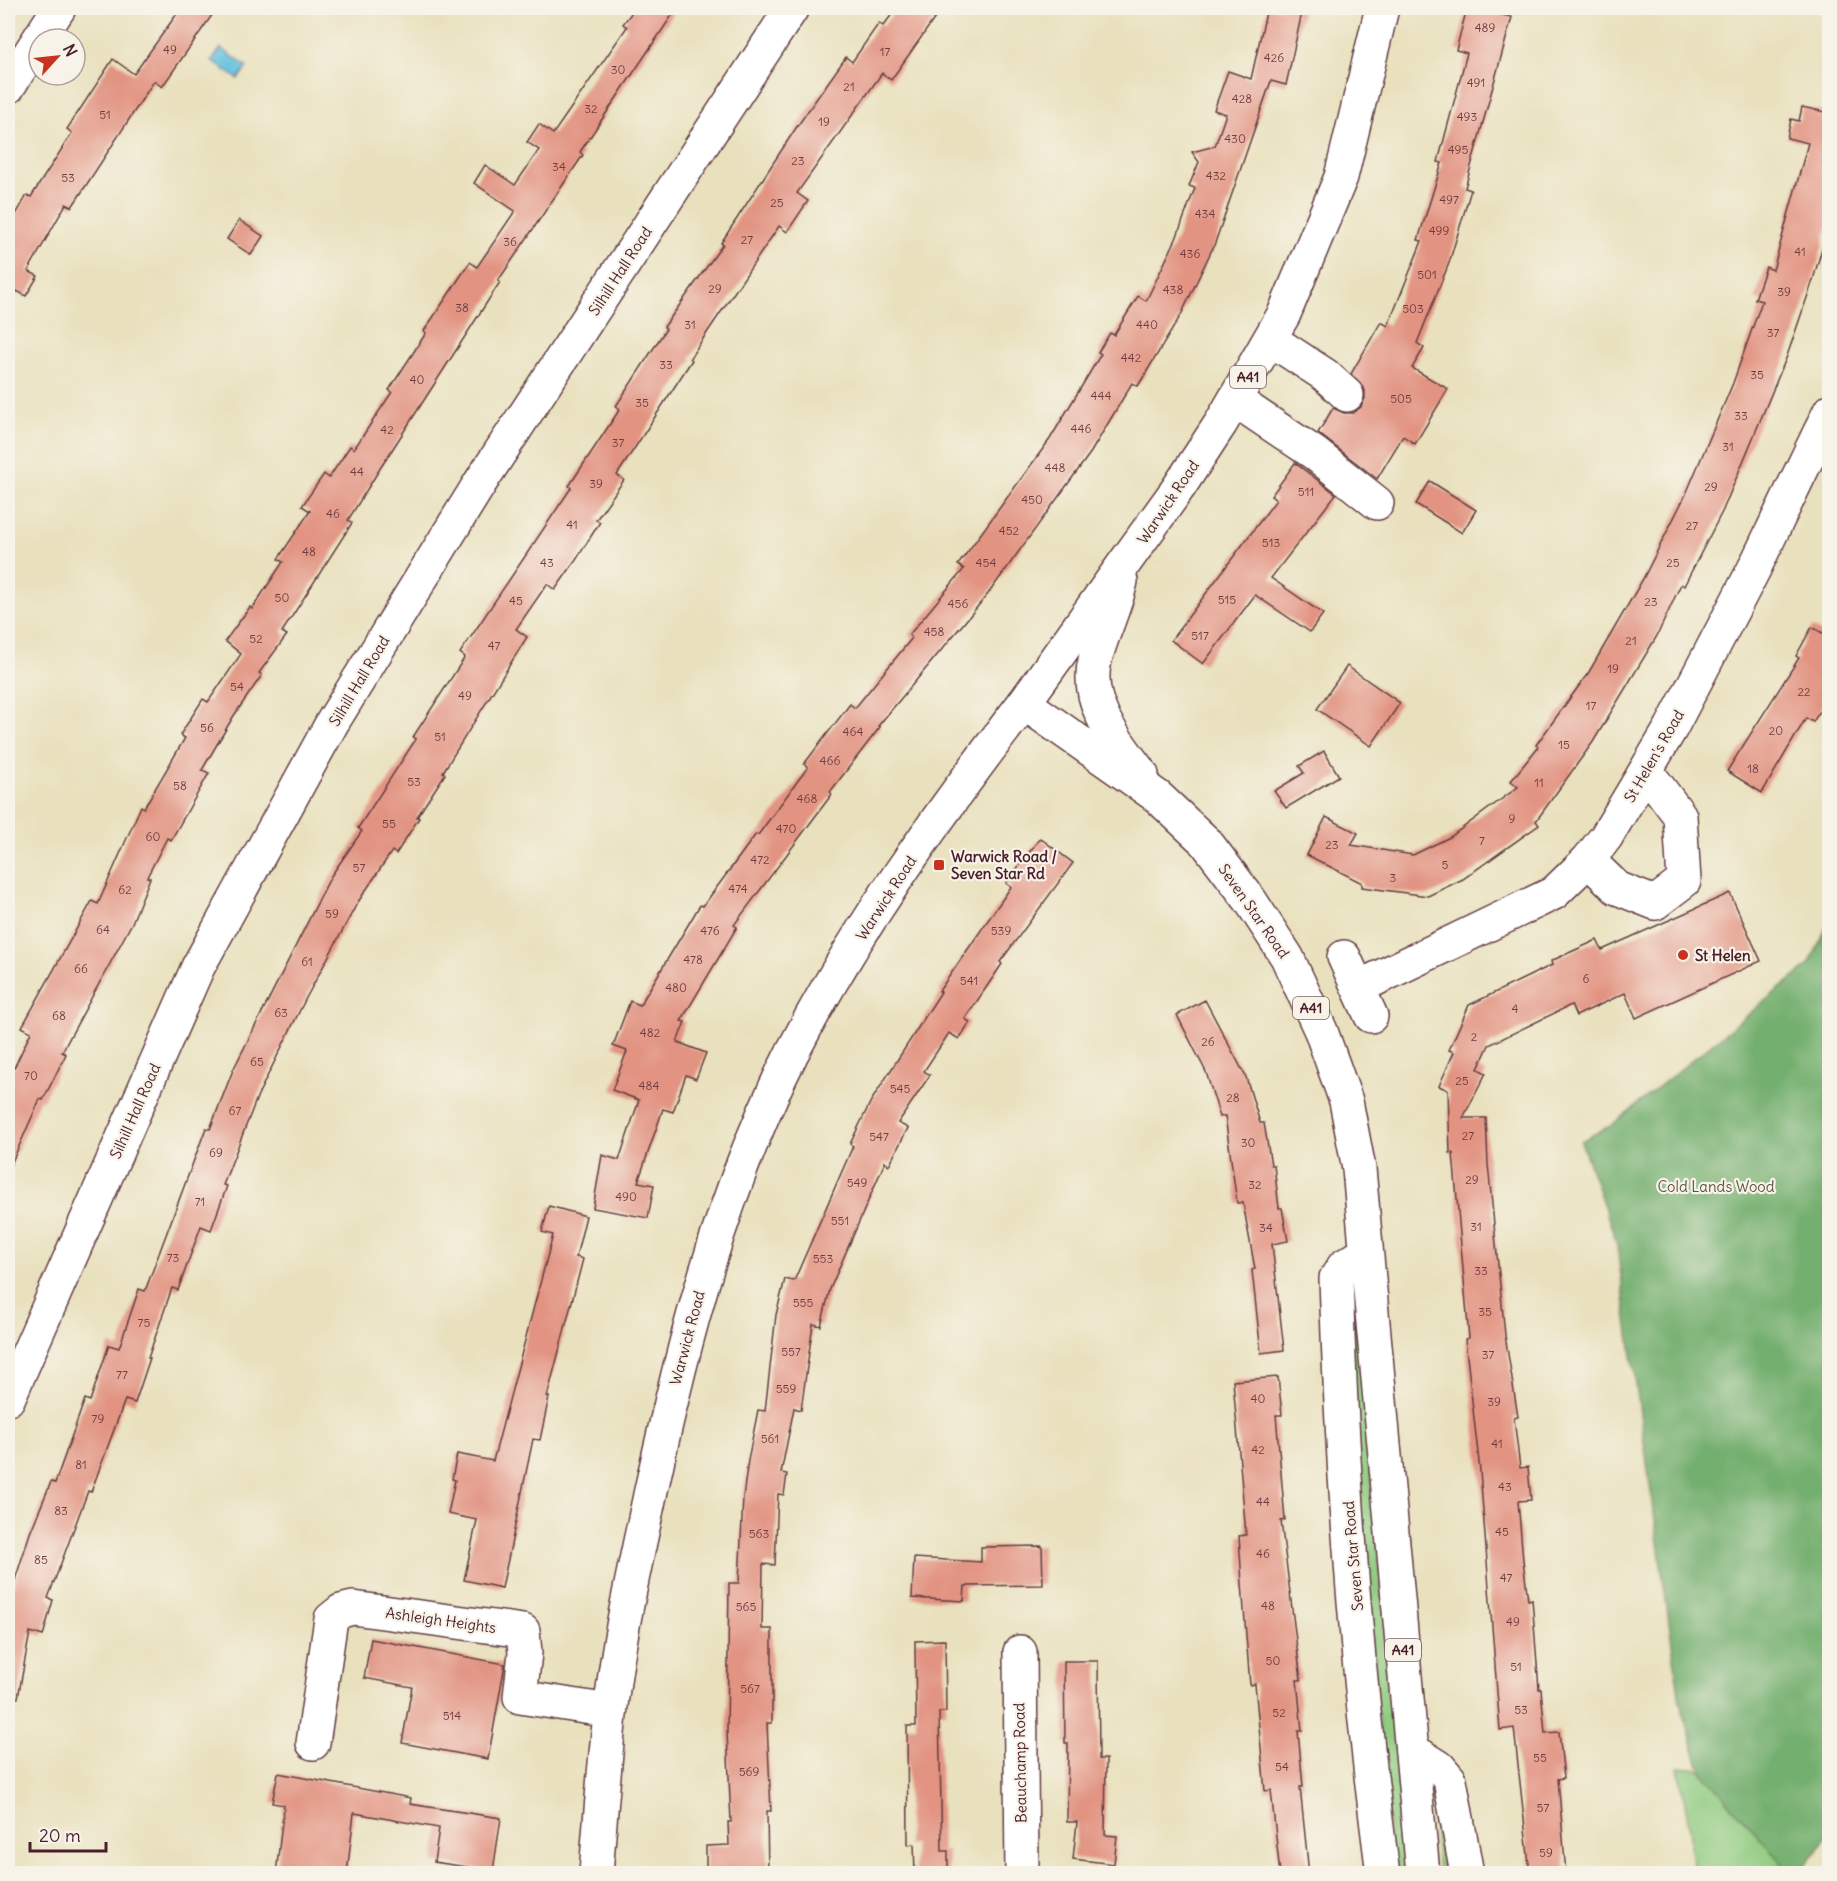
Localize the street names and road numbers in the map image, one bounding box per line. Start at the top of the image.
street label: Silhill Hall Road [584,223,656,319]
road number: A41 [1230,366,1266,388]
street label: Warwick Road [1133,456,1203,548]
street label: Silhill Hall Road [325,632,394,730]
street label: St Helen's Road [1620,706,1688,806]
street label: Warwick Road [852,852,920,944]
street label: Seven Star Road [1214,860,1294,962]
road number: A41 [1293,997,1329,1019]
street label: Silhill Hall Road [106,1060,165,1162]
street label: Warwick Road [665,1289,709,1387]
street label: Seven Star Road [1339,1500,1367,1612]
street label: Ashleigh Heights [385,1603,498,1637]
road number: A41 [1385,1639,1421,1661]
street label: Beauchamp Road [1009,1702,1031,1823]

